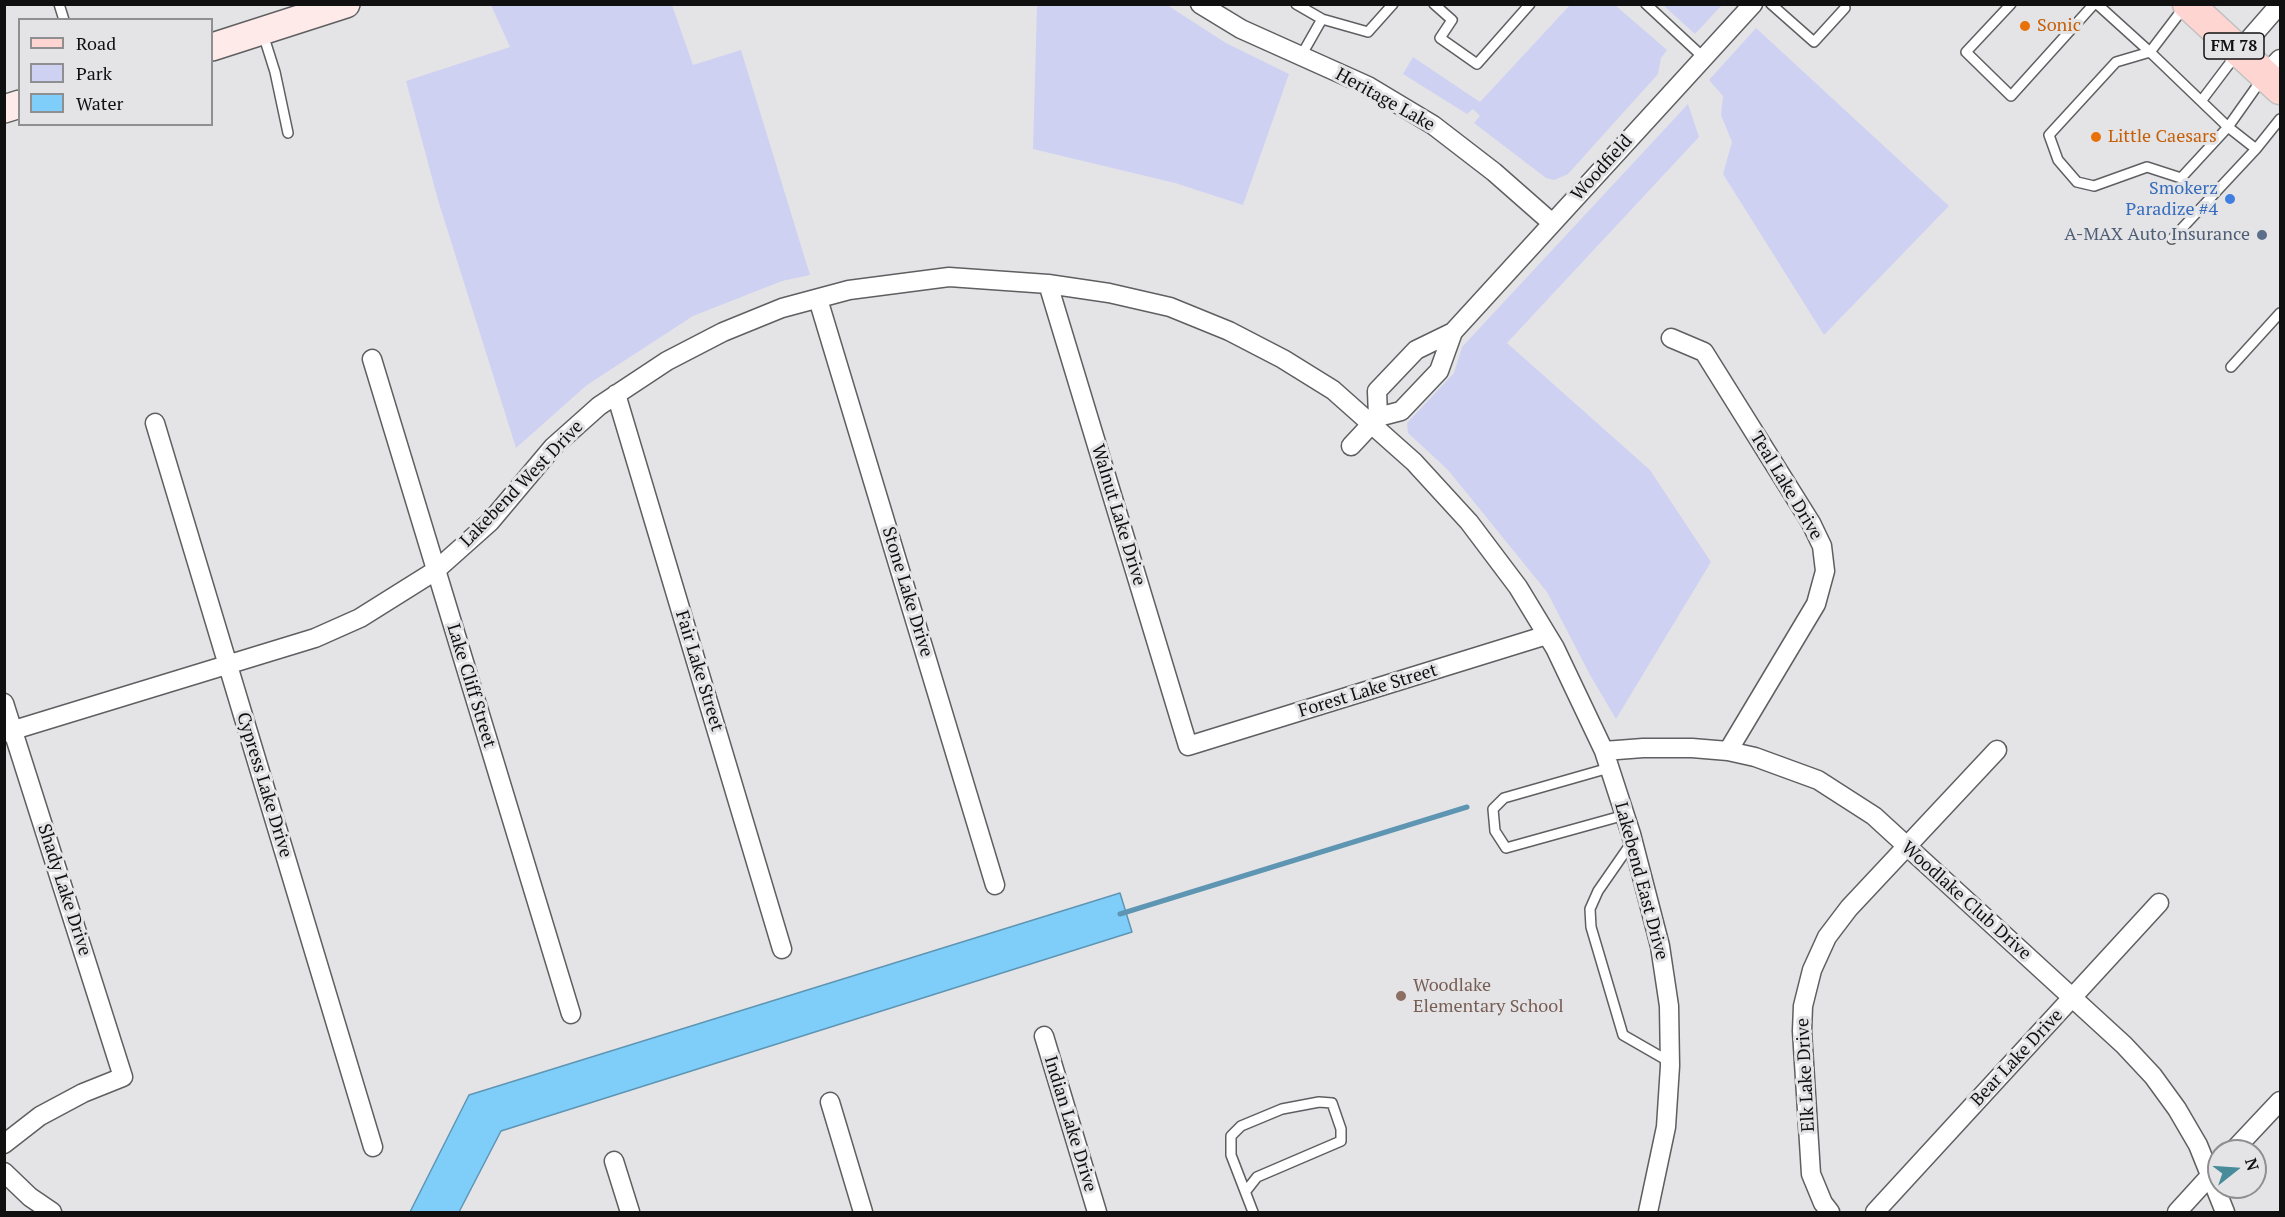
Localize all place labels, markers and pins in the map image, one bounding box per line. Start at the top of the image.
place label: Sonic [2037,15,2081,37]
marker: Sonic [2018,19,2032,33]
place label: Little Caesars [2108,126,2217,148]
marker: Little Caesars [2089,130,2103,144]
place label: Smokerz Paradize #4 [2126,178,2218,220]
marker: Smokerz Paradize #4 [2223,192,2237,206]
place label: A-MAX Auto Insurance [2064,224,2250,246]
marker: A-MAX Auto Insurance [2255,228,2269,242]
place label: Woodlake Elementary School [1413,975,1564,1018]
marker: Woodlake Elementary School [1394,989,1408,1003]

